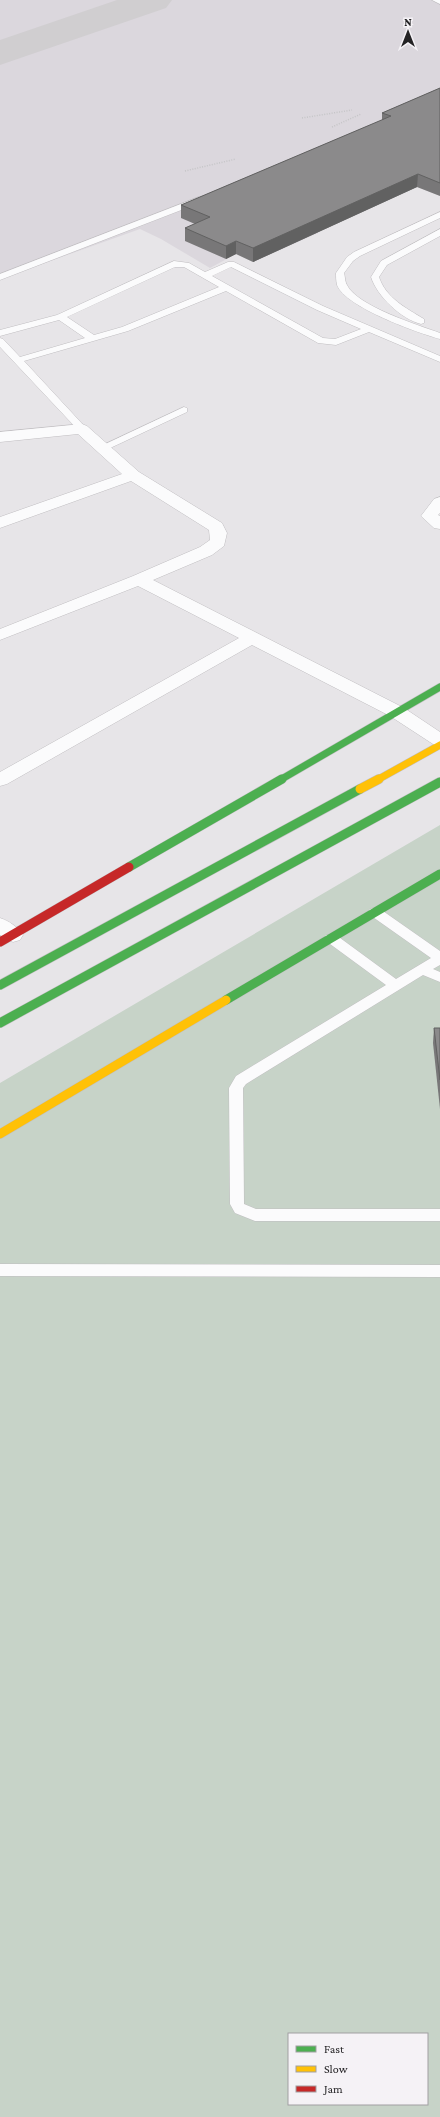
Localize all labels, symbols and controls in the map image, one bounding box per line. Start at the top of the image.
north arrow [388,12,428,52]
text: N [404,16,412,28]
legend [288,2033,428,2105]
text: Fast [324,2042,345,2056]
text: Slow [324,2062,348,2076]
text: Jam [323,2082,343,2096]

